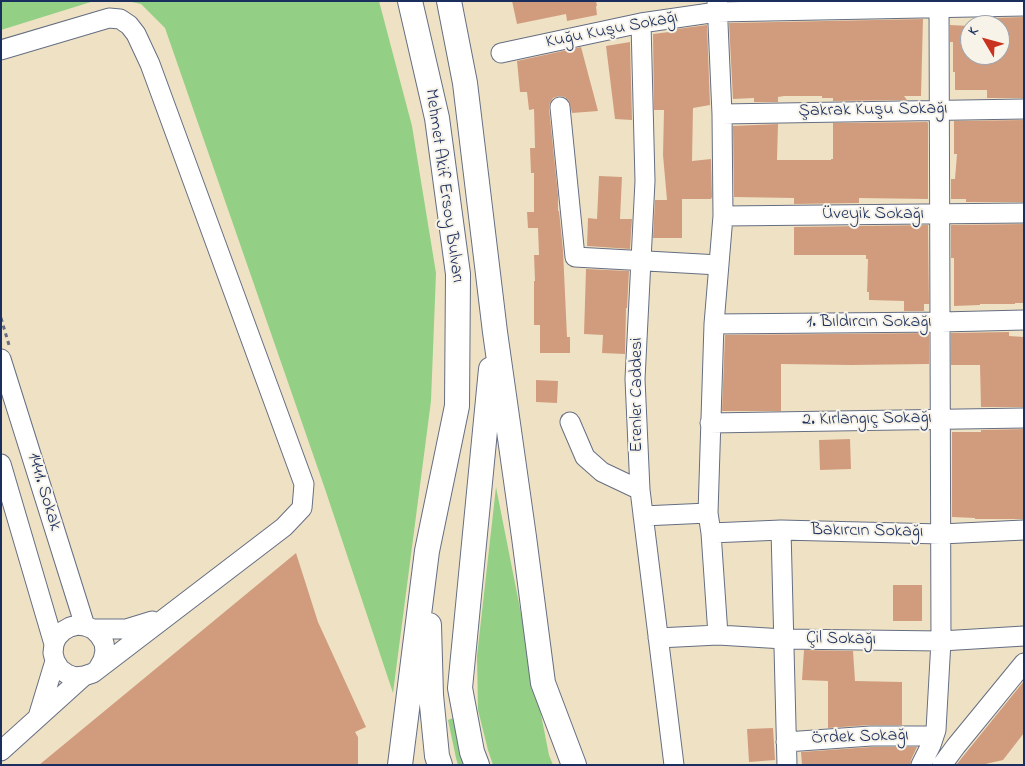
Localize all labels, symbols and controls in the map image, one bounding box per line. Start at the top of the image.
street label: Kuğu Kuşu Sokağı [544,8,680,54]
north arrow [960,15,1010,65]
text: K [963,22,984,40]
street label: Mehmet Akif Ersoy Bulvarı [419,88,467,284]
street label: Şakrak Kuşu Sokağı [798,99,948,123]
street label: Üveyik Sokağı [822,204,924,226]
street label: 1. Bıldırcın Sokağı [806,312,932,334]
street label: Erenler Caddesi [627,338,649,452]
street label: 2. Kırlangıç Sokağı [802,408,932,432]
street label: 1441. Sokak [21,450,65,534]
street label: Bakırcın Sokağı [811,520,923,544]
street label: Çil Sokağı [806,629,876,651]
street label: Ördek Sokağı [811,726,909,750]

